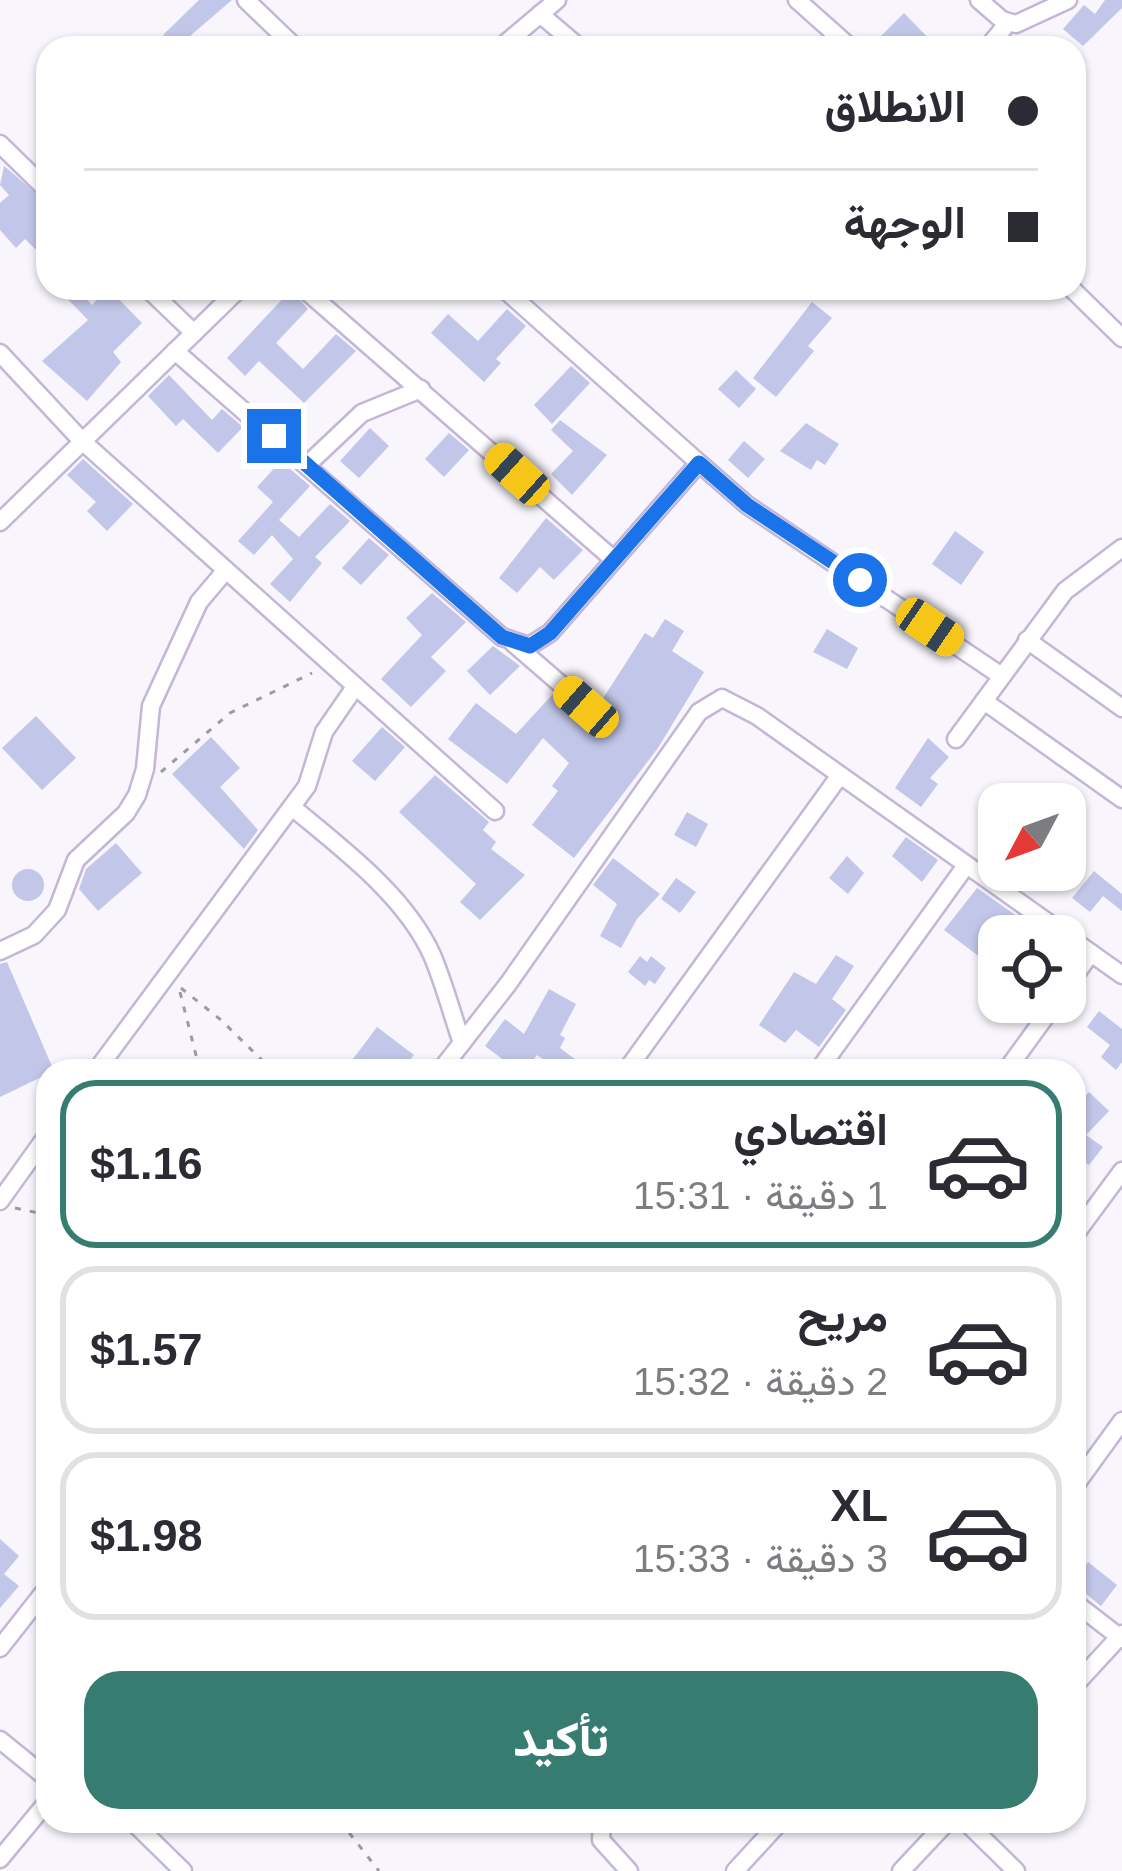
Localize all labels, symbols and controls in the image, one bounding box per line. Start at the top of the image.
text: الانطلاق [825,81,966,132]
text: الوجهة [844,197,966,248]
route end [247,409,301,463]
car [478,437,556,511]
route start [833,553,887,607]
car [890,592,970,662]
car [547,670,625,744]
north arrow [978,783,1086,891]
map controls [978,783,1086,1023]
button: locate [978,915,1086,1023]
text: اقتصادي [733,1104,888,1155]
icon: car [924,1110,1032,1218]
text: $1.16 [90,1138,203,1189]
text: 1 دقيقة · 15:31 [633,1174,888,1217]
text: مريح [797,1290,888,1341]
icon: car [924,1296,1032,1404]
text: $1.57 [90,1324,203,1375]
text: 2 دقيقة · 15:32 [633,1360,888,1403]
text: XL [830,1480,888,1531]
icon: car [924,1482,1032,1590]
text: $1.98 [90,1510,203,1561]
text: 3 دقيقة · 15:33 [633,1537,888,1580]
button: تأكيد [84,1671,1038,1809]

